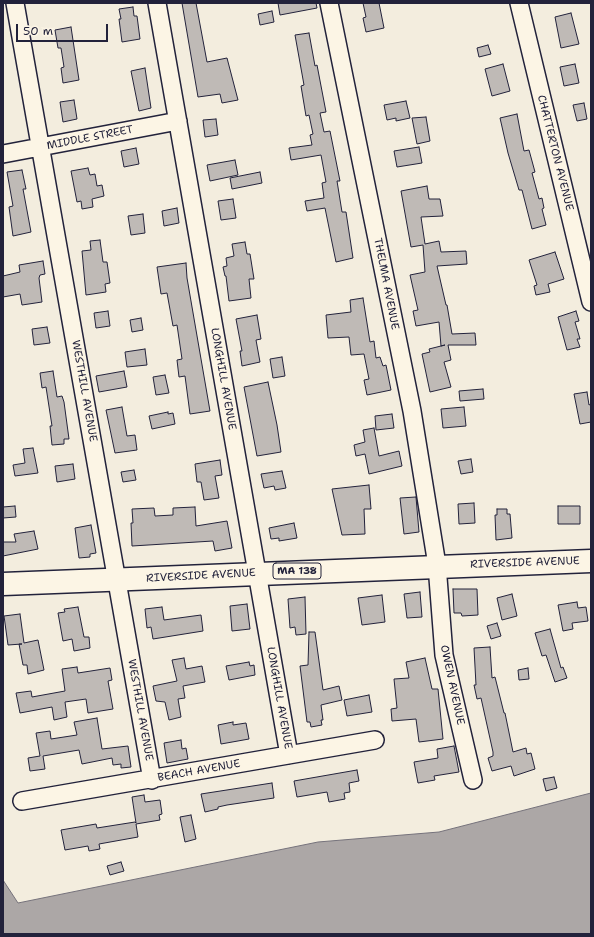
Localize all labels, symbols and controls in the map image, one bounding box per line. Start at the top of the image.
scale bar [18,16,110,42]
text: 50 m [23,23,53,39]
street label: CHATTERTON AVENUE [534,94,576,212]
street label: MIDDLE STREET [46,123,134,153]
street label: THELMA AVENUE [371,237,401,331]
street label: LONGHILL AVENUE [207,327,239,431]
street label: WESTHILL AVENUE [69,339,99,443]
street label: RIVERSIDE AVENUE [470,554,580,572]
road number: MA 138 [273,563,321,579]
street label: RIVERSIDE AVENUE [146,567,256,585]
street label: OWEN AVENUE [437,644,467,726]
street label: LONGHILL AVENUE [263,646,295,750]
street label: WESTHILL AVENUE [125,658,155,762]
street label: BEACH AVENUE [157,757,241,785]

